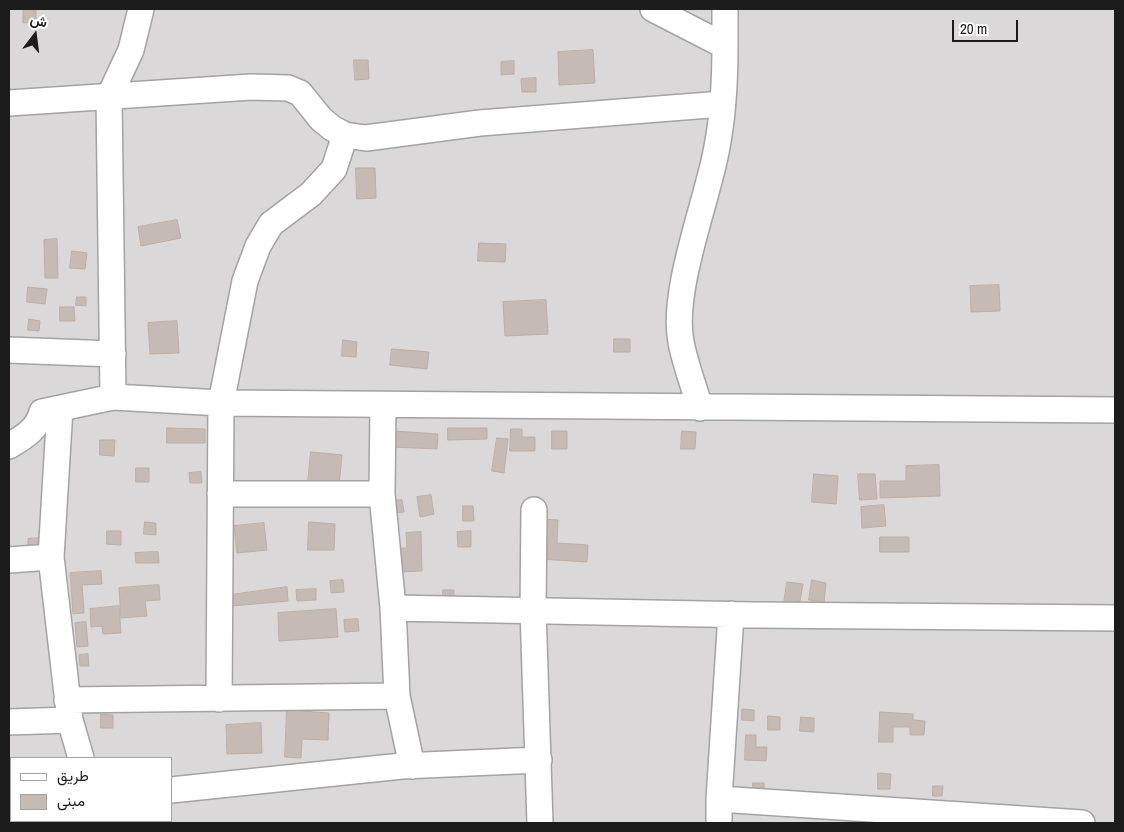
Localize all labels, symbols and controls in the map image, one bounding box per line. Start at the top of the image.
north arrow [10,10,60,60]
text: ش [28,10,49,31]
scale bar [954,10,1020,42]
text: 20 m [960,18,987,39]
legend [10,757,172,822]
text: طريق [57,765,89,786]
text: مبنى [57,790,85,811]

